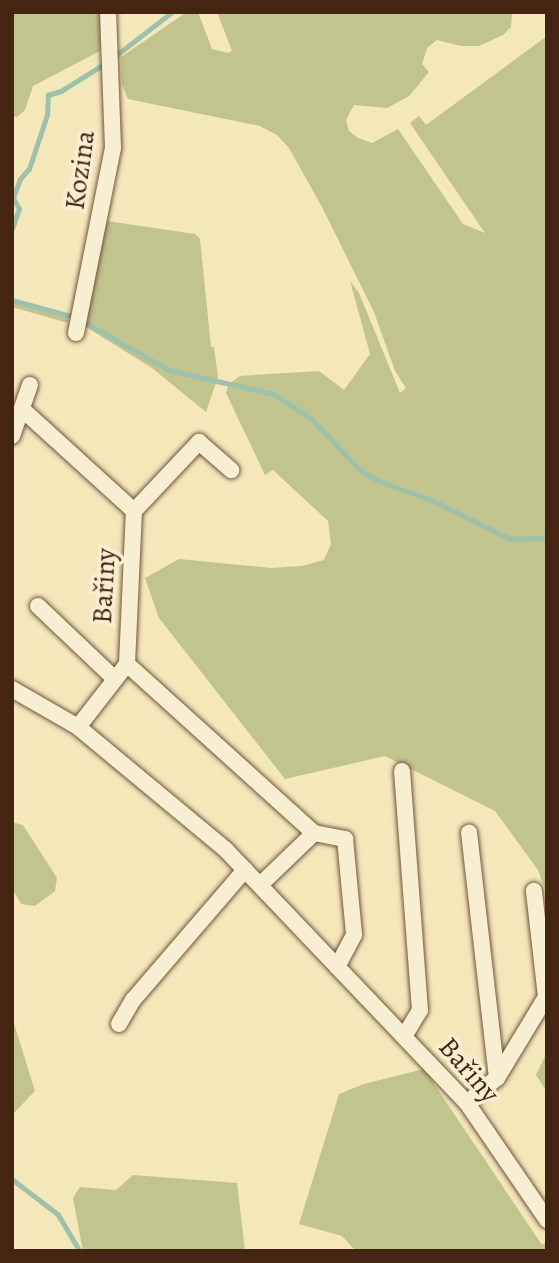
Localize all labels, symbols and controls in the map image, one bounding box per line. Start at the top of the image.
street label: Kozina [58,128,102,212]
street label: Bařiny [85,547,123,625]
street label: Bařiny [431,1030,507,1110]

